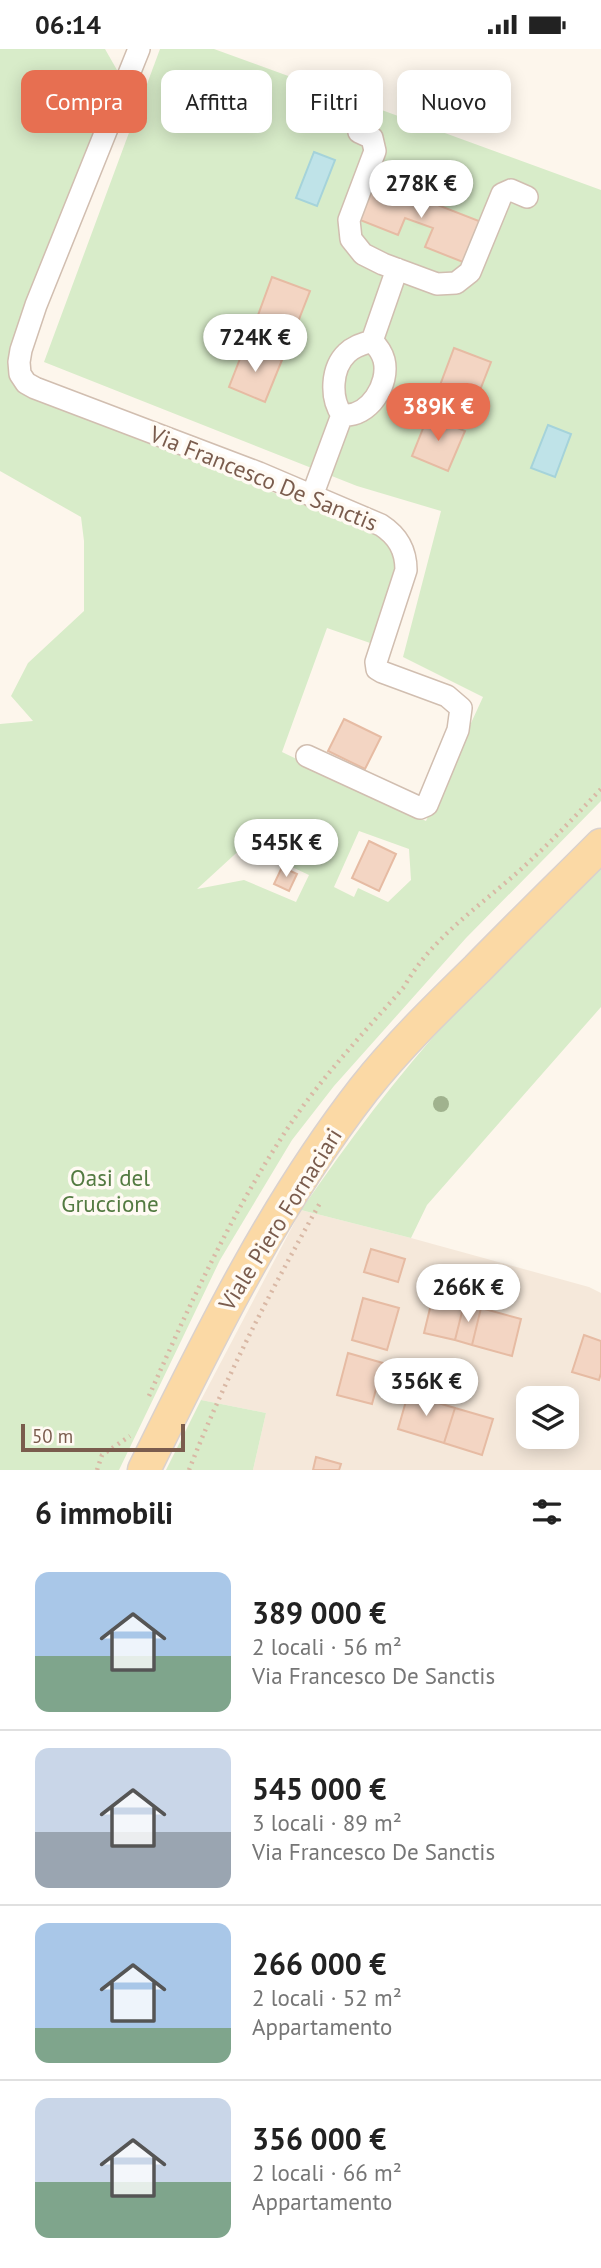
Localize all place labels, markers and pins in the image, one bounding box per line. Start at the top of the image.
pin: 278K € [364,160,478,220]
pin: 724K € [198,315,312,374]
pin: 389K € [381,383,495,443]
pin: 545K € [229,819,343,879]
pin: 266K € [411,1265,525,1324]
pin: 356K € [369,1359,483,1418]

